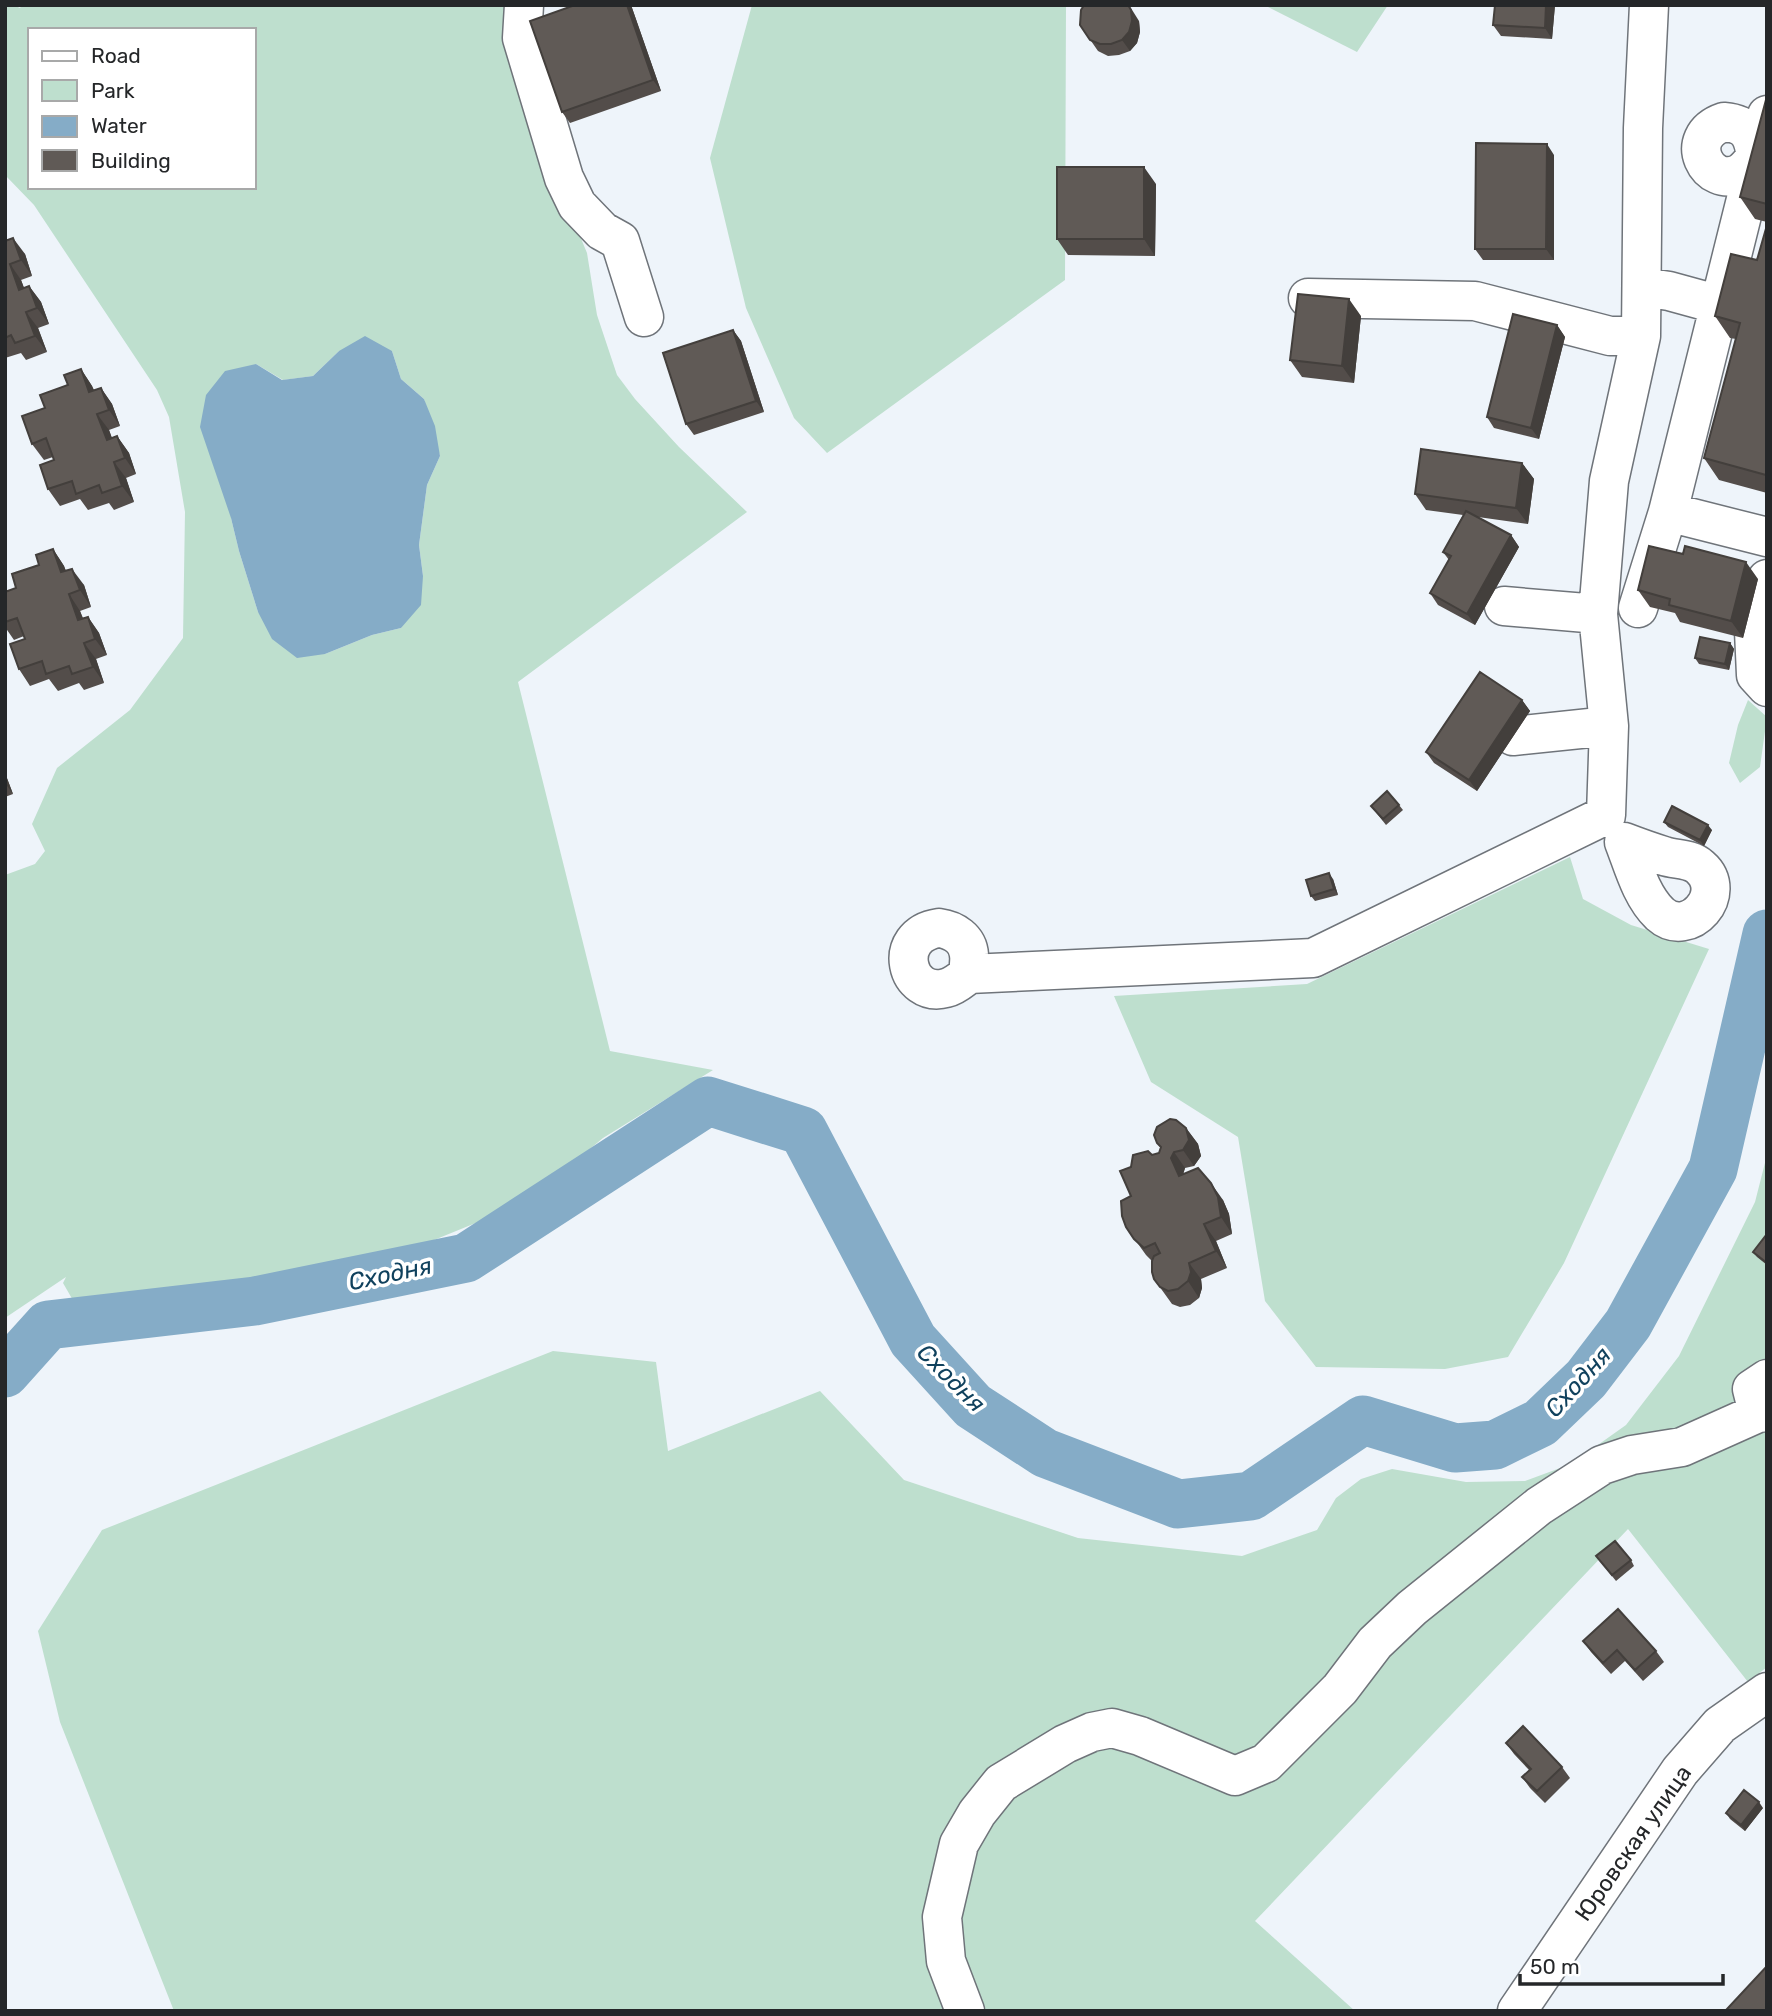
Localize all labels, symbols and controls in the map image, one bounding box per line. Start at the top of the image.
legend [28,28,256,189]
text: Road [91,43,141,68]
text: Park [91,78,135,103]
text: Water [91,113,147,138]
text: Building [91,148,171,173]
water label: Сходня [346,1252,434,1296]
water label: Сходня [911,1338,991,1418]
water label: Сходня [1539,1341,1617,1423]
street label: Юровская улица [1569,1760,1697,1926]
scale bar [1520,1942,1723,1986]
text: 50 m [1530,1954,1580,1979]

